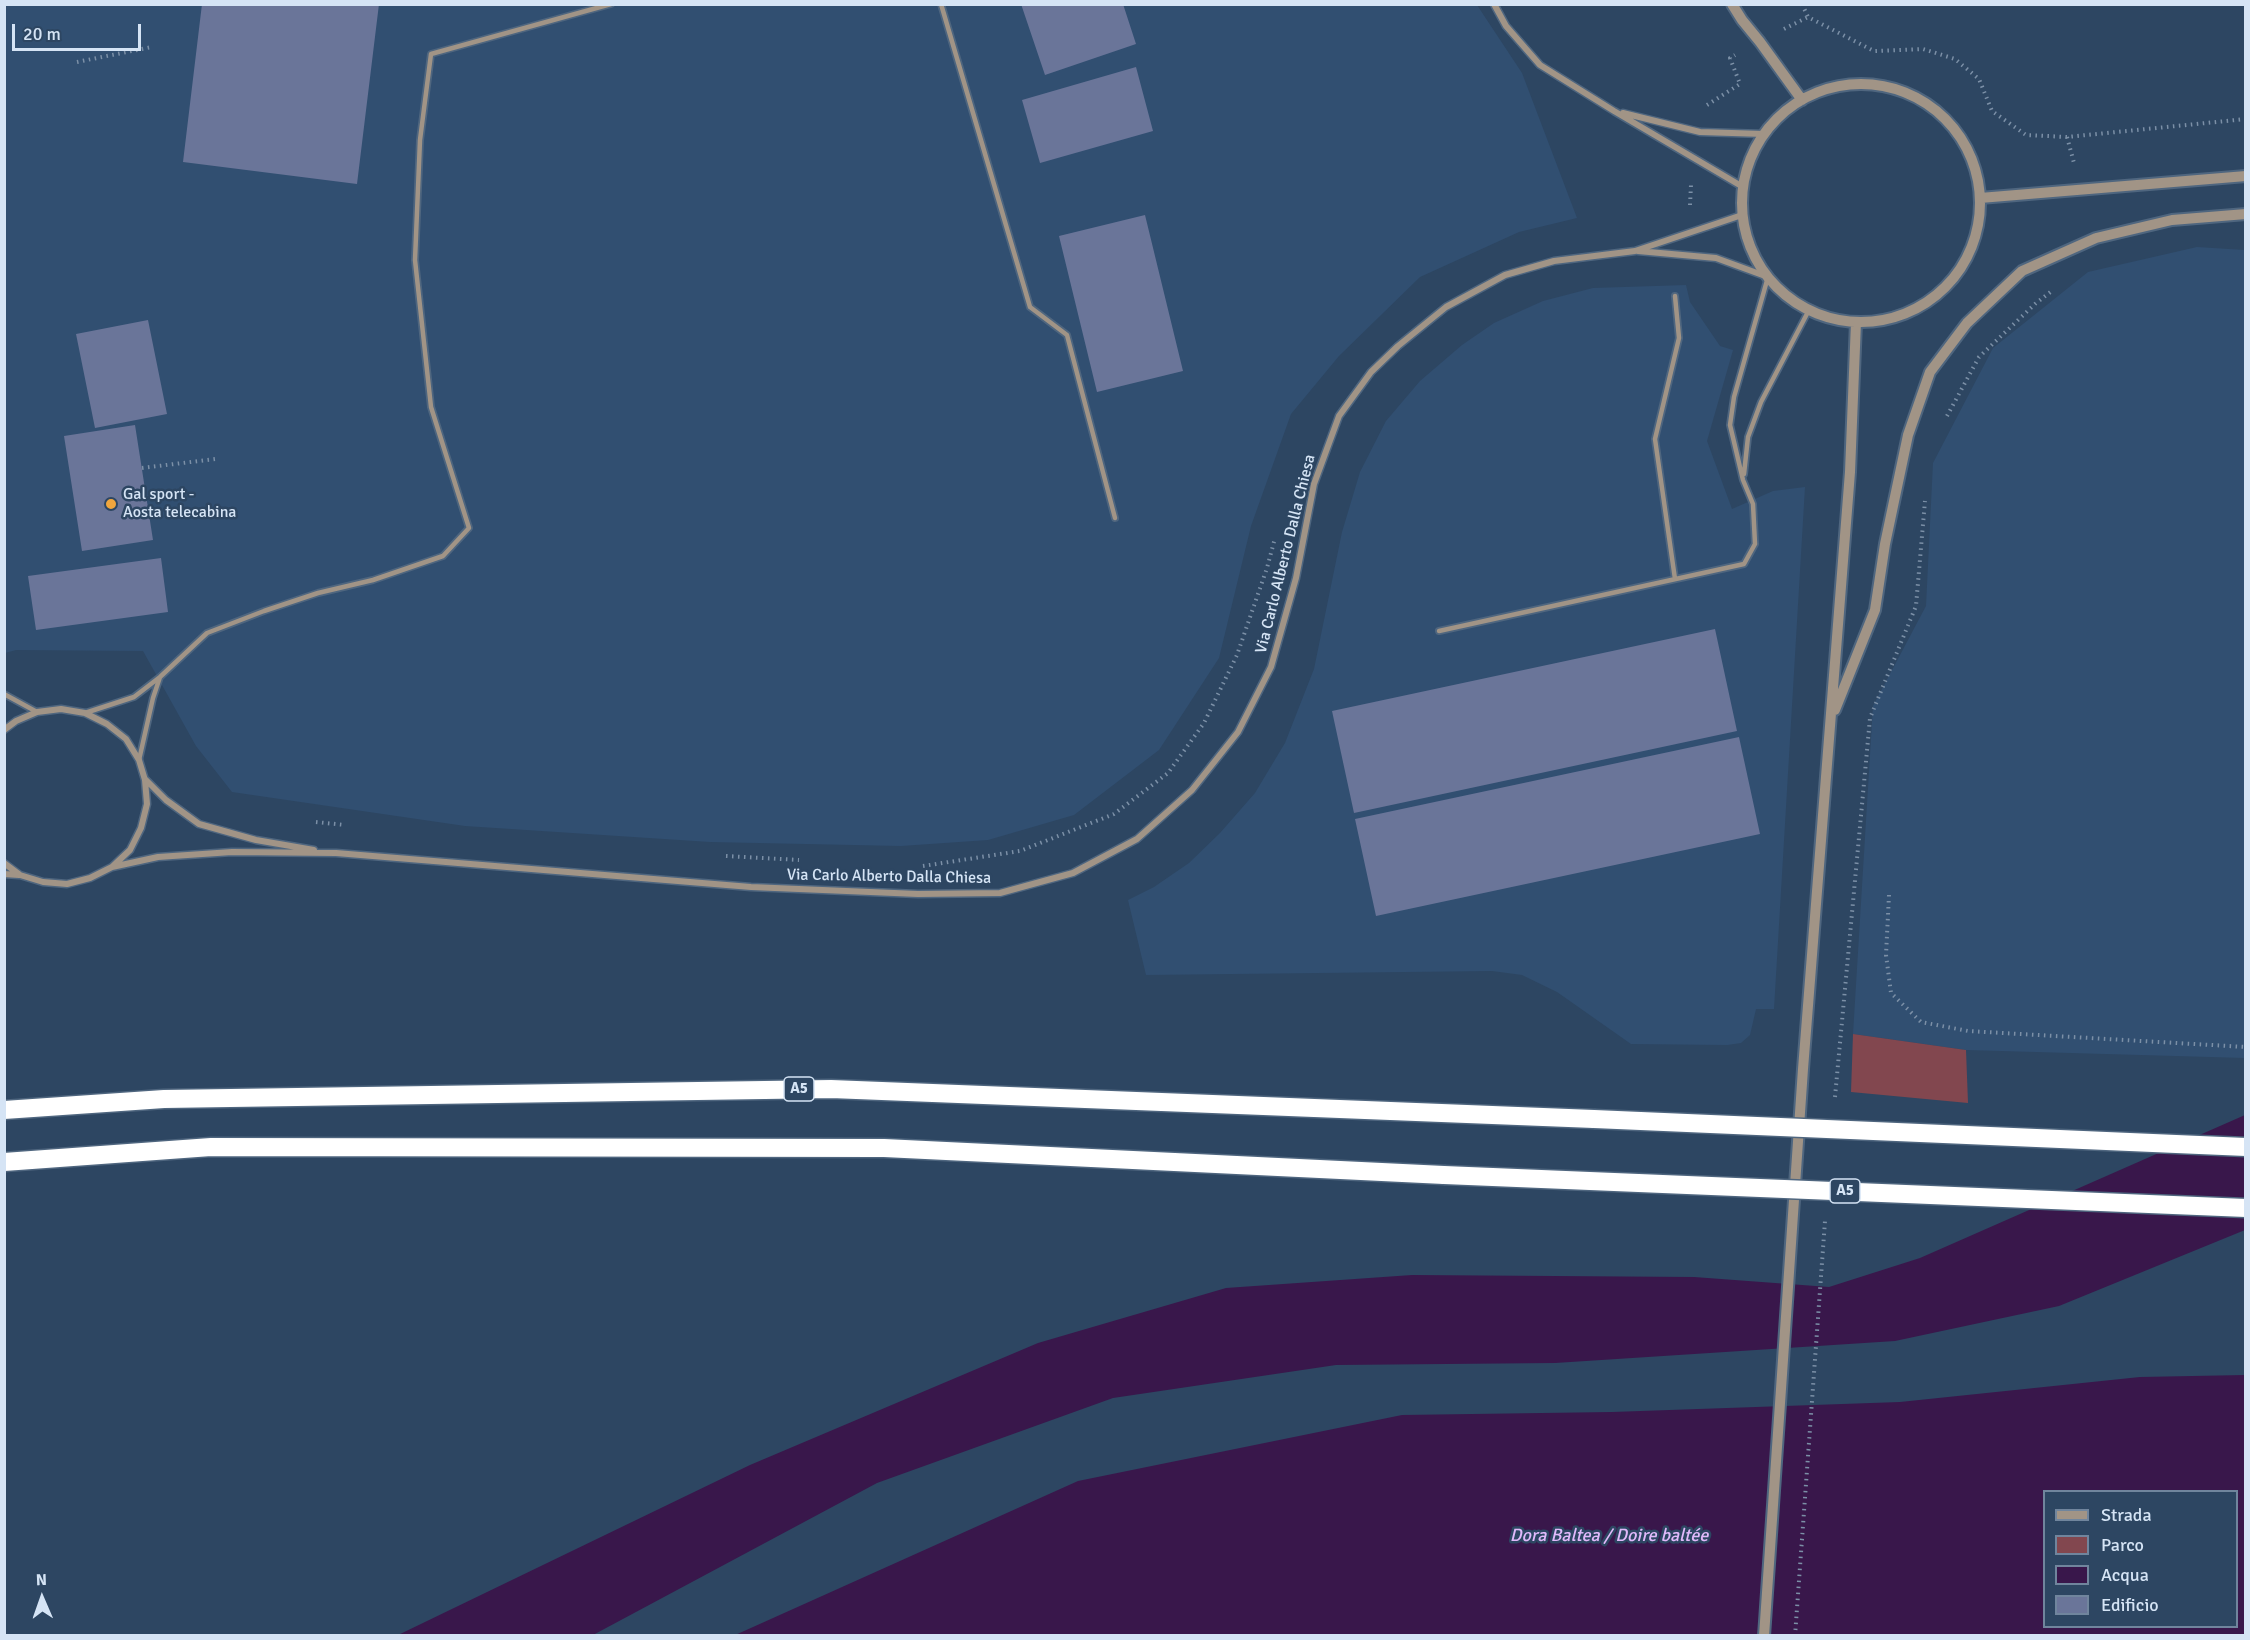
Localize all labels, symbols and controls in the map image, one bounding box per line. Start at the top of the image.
scale bar [15,12,144,50]
text: 20 m [23,23,61,45]
street label: Via Carlo Alberto Dalla Chiesa [1252,453,1320,655]
place label: Gal sport - Aosta telecabina [123,485,236,523]
marker: Gal sport - Aosta telecabina [104,497,118,511]
street label: Via Carlo Alberto Dalla Chiesa [787,866,991,888]
road number: A5 [784,1077,814,1101]
road number: A5 [1830,1179,1860,1203]
legend [2043,1490,2238,1628]
text: Strada [2101,1504,2152,1526]
water label: Dora Baltea / Doire baltée [1510,1525,1708,1547]
text: Parco [2101,1534,2144,1556]
text: Acqua [2101,1564,2149,1586]
north arrow [12,1568,72,1628]
text: N [35,1570,47,1590]
text: Edificio [2101,1594,2159,1616]

